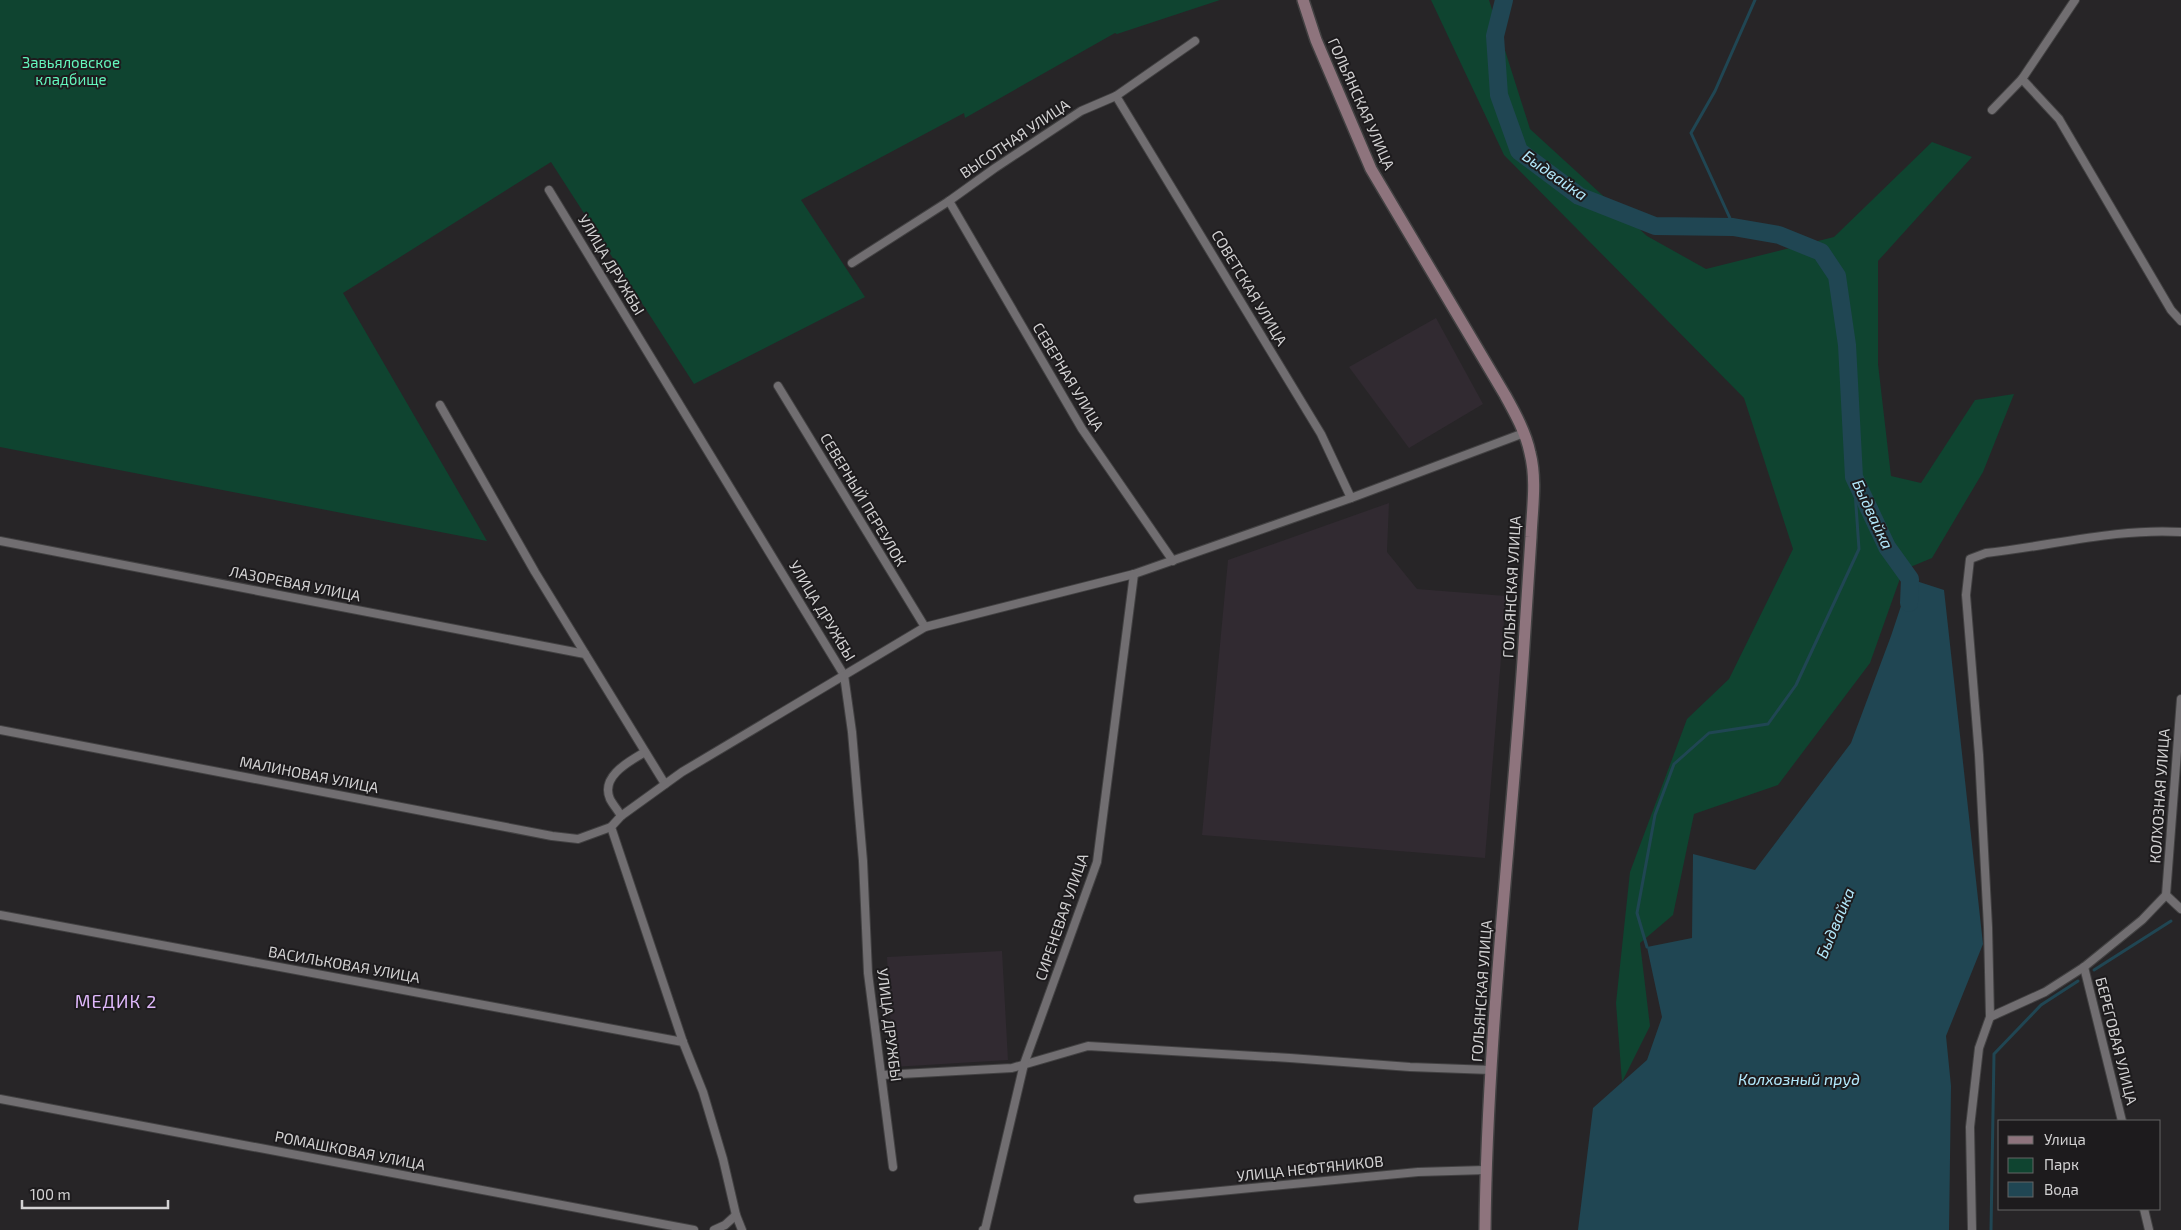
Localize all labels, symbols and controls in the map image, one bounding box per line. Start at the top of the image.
street label: ГОЛЬЯНСКАЯ УЛИЦА [1325,35,1399,173]
park label: Завьяловское кладбище [22,53,120,88]
street label: ВЫСОТНАЯ УЛИЦА [956,94,1073,182]
water label: Быдвайка [1519,145,1591,204]
street label: УЛИЦА ДРУЖБЫ [575,211,649,318]
street label: СОВЕТСКАЯ УЛИЦА [1208,226,1292,349]
street label: СЕВЕРНАЯ УЛИЦА [1029,319,1109,434]
street label: СЕВЕРНЫЙ ПЕРЕУЛОК [817,430,911,569]
water label: Быдвайка [1849,476,1898,552]
street label: ГОЛЬЯНСКАЯ УЛИЦА [1498,515,1524,659]
street label: УЛИЦА ДРУЖБЫ [786,557,860,664]
street label: ЛАЗОРЕВАЯ УЛИЦА [228,561,363,605]
street label: КОЛХОЗНАЯ УЛИЦА [2145,727,2173,864]
street label: МАЛИНОВАЯ УЛИЦА [238,752,381,796]
street label: СИРЕНЕВАЯ УЛИЦА [1031,850,1091,983]
water label: Быдвайка [1811,885,1858,961]
street label: ГОЛЬЯНСКАЯ УЛИЦА [1467,919,1495,1063]
street label: ВАСИЛЬКОВАЯ УЛИЦА [267,942,422,986]
street label: УЛИЦА ДРУЖБЫ [874,967,906,1083]
street label: БЕРЕГОВАЯ УЛИЦА [2092,975,2142,1107]
district label: МЕДИК 2 [75,990,157,1012]
water label: Колхозный пруд [1738,1069,1860,1088]
legend [1998,1120,2161,1210]
street label: РОМАШКОВАЯ УЛИЦА [273,1127,428,1174]
text: Улица [2044,1130,2086,1148]
street label: УЛИЦА НЕФТЯНИКОВ [1236,1151,1384,1185]
text: Парк [2044,1155,2079,1173]
scale bar [22,1178,169,1210]
text: Вода [2044,1180,2079,1198]
text: 100 m [30,1185,71,1203]

